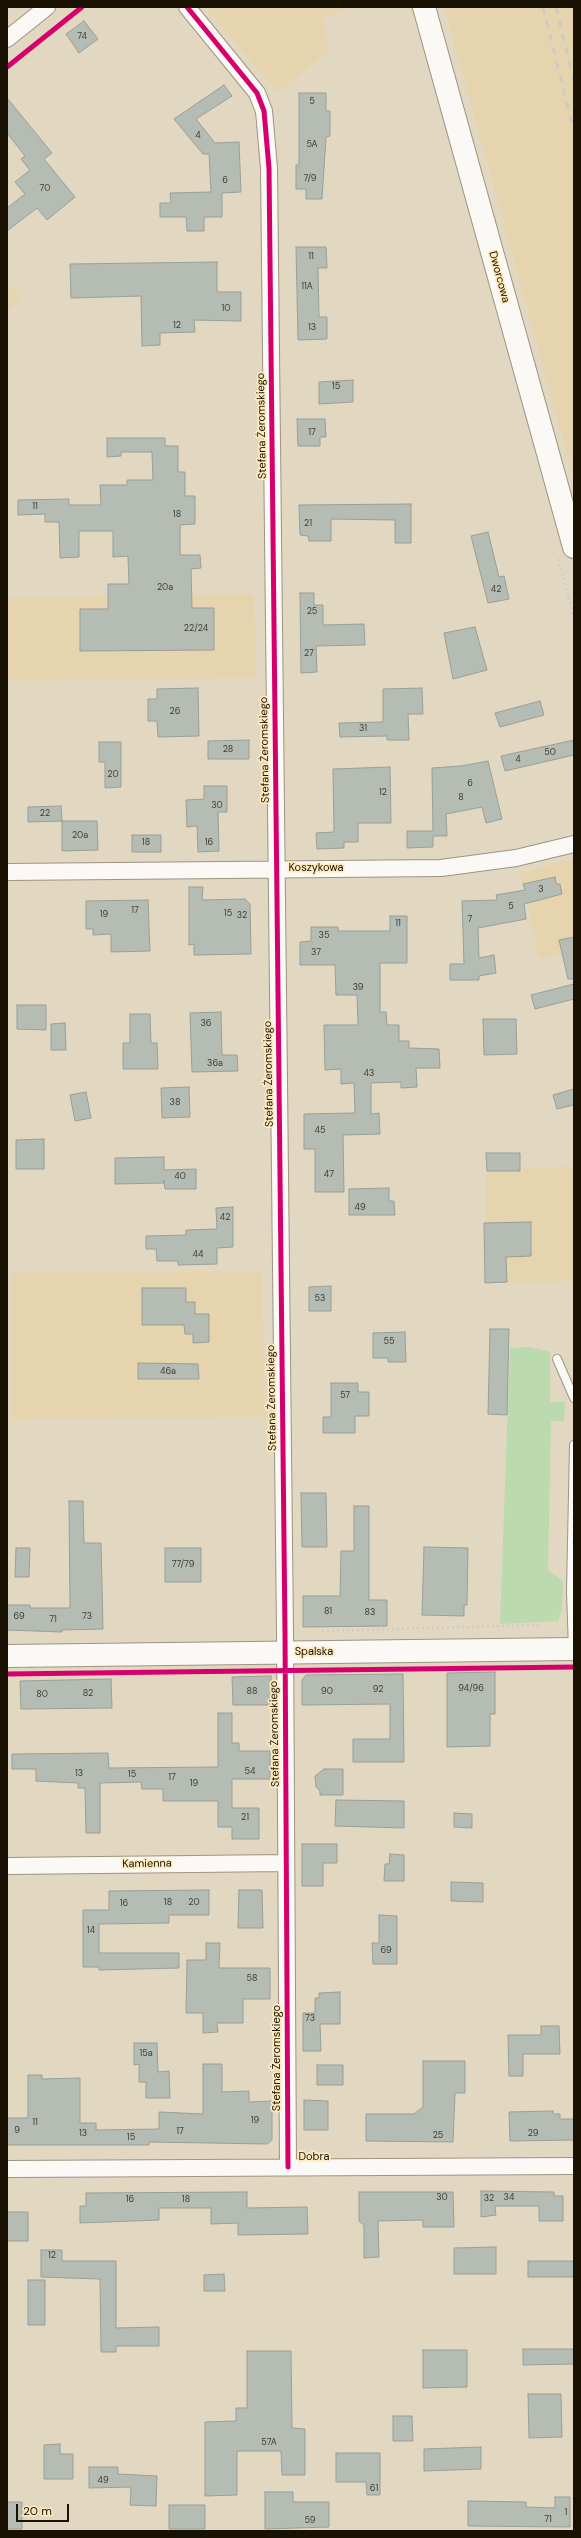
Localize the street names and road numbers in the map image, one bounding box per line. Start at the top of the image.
street label: Dworcowa [486,250,512,304]
street label: Stefana Żeromskiego [254,373,270,479]
street label: Stefana Żeromskiego [257,697,273,803]
street label: Koszykowa [289,861,343,875]
street label: Stefana Żeromskiego [261,1021,277,1127]
street label: Stefana Żeromskiego [264,1345,280,1451]
street label: Spalska [295,1645,333,1659]
street label: Stefana Żeromskiego [267,1681,283,1787]
street label: Kamienna [122,1857,172,1871]
street label: Stefana Żeromskiego [270,2005,284,2111]
street label: Dobra [298,2150,330,2164]

